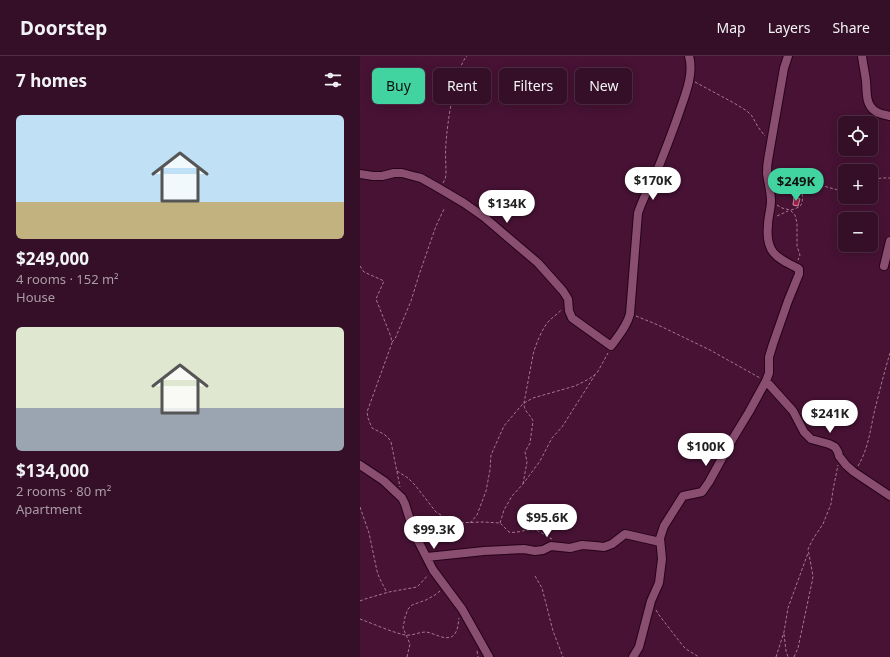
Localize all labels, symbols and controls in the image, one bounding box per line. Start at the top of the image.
text: Doorstep [20,15,107,41]
text: Map [717,18,746,37]
text: Layers [768,18,810,37]
text: Share [832,18,870,37]
chip: Buy [372,68,425,104]
chip: Rent [433,68,491,104]
chip: Filters [499,68,567,104]
chip: New [575,68,632,104]
text: 7 homes [16,69,87,92]
icon: filters [322,69,344,91]
map controls [838,116,878,252]
button: locate [838,116,878,156]
icon: home [144,141,216,213]
button: + [838,164,878,204]
pin: $170K [625,167,681,201]
pin: $249K [768,168,824,202]
text: $170K [634,171,672,189]
text: $249K [777,172,815,190]
pin: $134K [479,190,535,224]
text: $134K [488,194,526,212]
button: − [838,212,878,252]
text: $249,000 [16,247,89,270]
text: 4 rooms · 152 m² [16,270,119,288]
text: House [16,288,55,306]
icon: home [144,353,216,425]
pin: $241K [802,400,858,434]
text: $241K [811,404,849,422]
pin: $100K [678,433,734,467]
text: $100K [687,437,725,455]
text: $134,000 [16,459,89,482]
text: 2 rooms · 80 m² [16,482,111,500]
text: Apartment [16,500,82,518]
pin: $95.6K [514,504,580,538]
text: $95.6K [526,508,568,526]
pin: $99.3K [401,516,467,550]
text: $99.3K [413,520,455,538]

